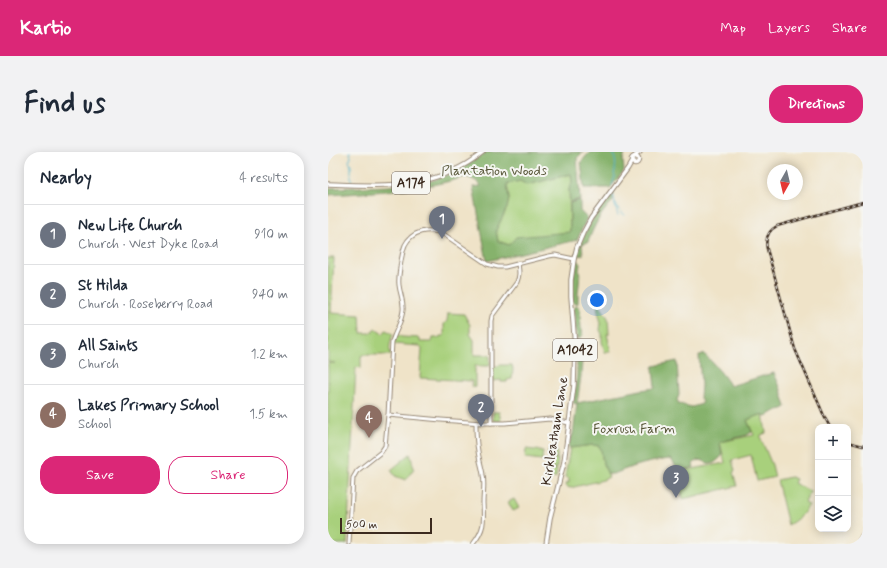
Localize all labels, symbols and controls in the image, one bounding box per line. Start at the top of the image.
text: Kartio [20,16,71,41]
text: Map [720,19,746,37]
text: Layers [768,19,810,37]
text: Share [832,19,867,37]
button: Directions [769,85,863,123]
text: Find us [24,86,105,123]
park label: Plantation Woods [441,162,547,180]
north arrow [767,164,803,200]
text: Nearby [40,167,92,189]
text: 4 results [239,170,288,187]
road number: A174 [392,172,430,194]
pin: 1 [429,206,455,239]
text: New Life Church [78,216,182,236]
text: 1 [50,226,56,243]
text: 910 m [254,226,288,243]
text: Church · West Dyke Road [78,236,218,253]
text: St Hilda [78,276,128,296]
text: 2 [50,286,56,303]
text: 940 m [252,286,288,303]
your location [587,290,607,310]
text: Church · Roseberry Road [78,296,213,313]
text: All Saints [78,336,138,356]
road number: A1042 [553,339,597,361]
text: 3 [50,346,56,363]
text: 1.2 km [251,346,288,363]
text: Church [78,356,119,373]
street label: Kirkleatham Lane [538,375,573,487]
pin: 2 [468,394,494,427]
text: Lakes Primary School [78,396,219,416]
pin: 4 [356,405,382,438]
text: 4 [49,406,57,423]
text: 1.5 km [249,406,288,423]
text: School [78,416,112,433]
park label: Foxrush Farm [593,420,675,438]
map controls [815,424,851,532]
button: + [815,424,851,460]
button: Save [40,456,160,494]
button: Share [168,456,288,494]
button: − [815,460,851,496]
pin: 3 [663,465,689,498]
button: layers [815,496,851,532]
scale bar [340,516,432,535]
text: 500 m [346,518,377,532]

